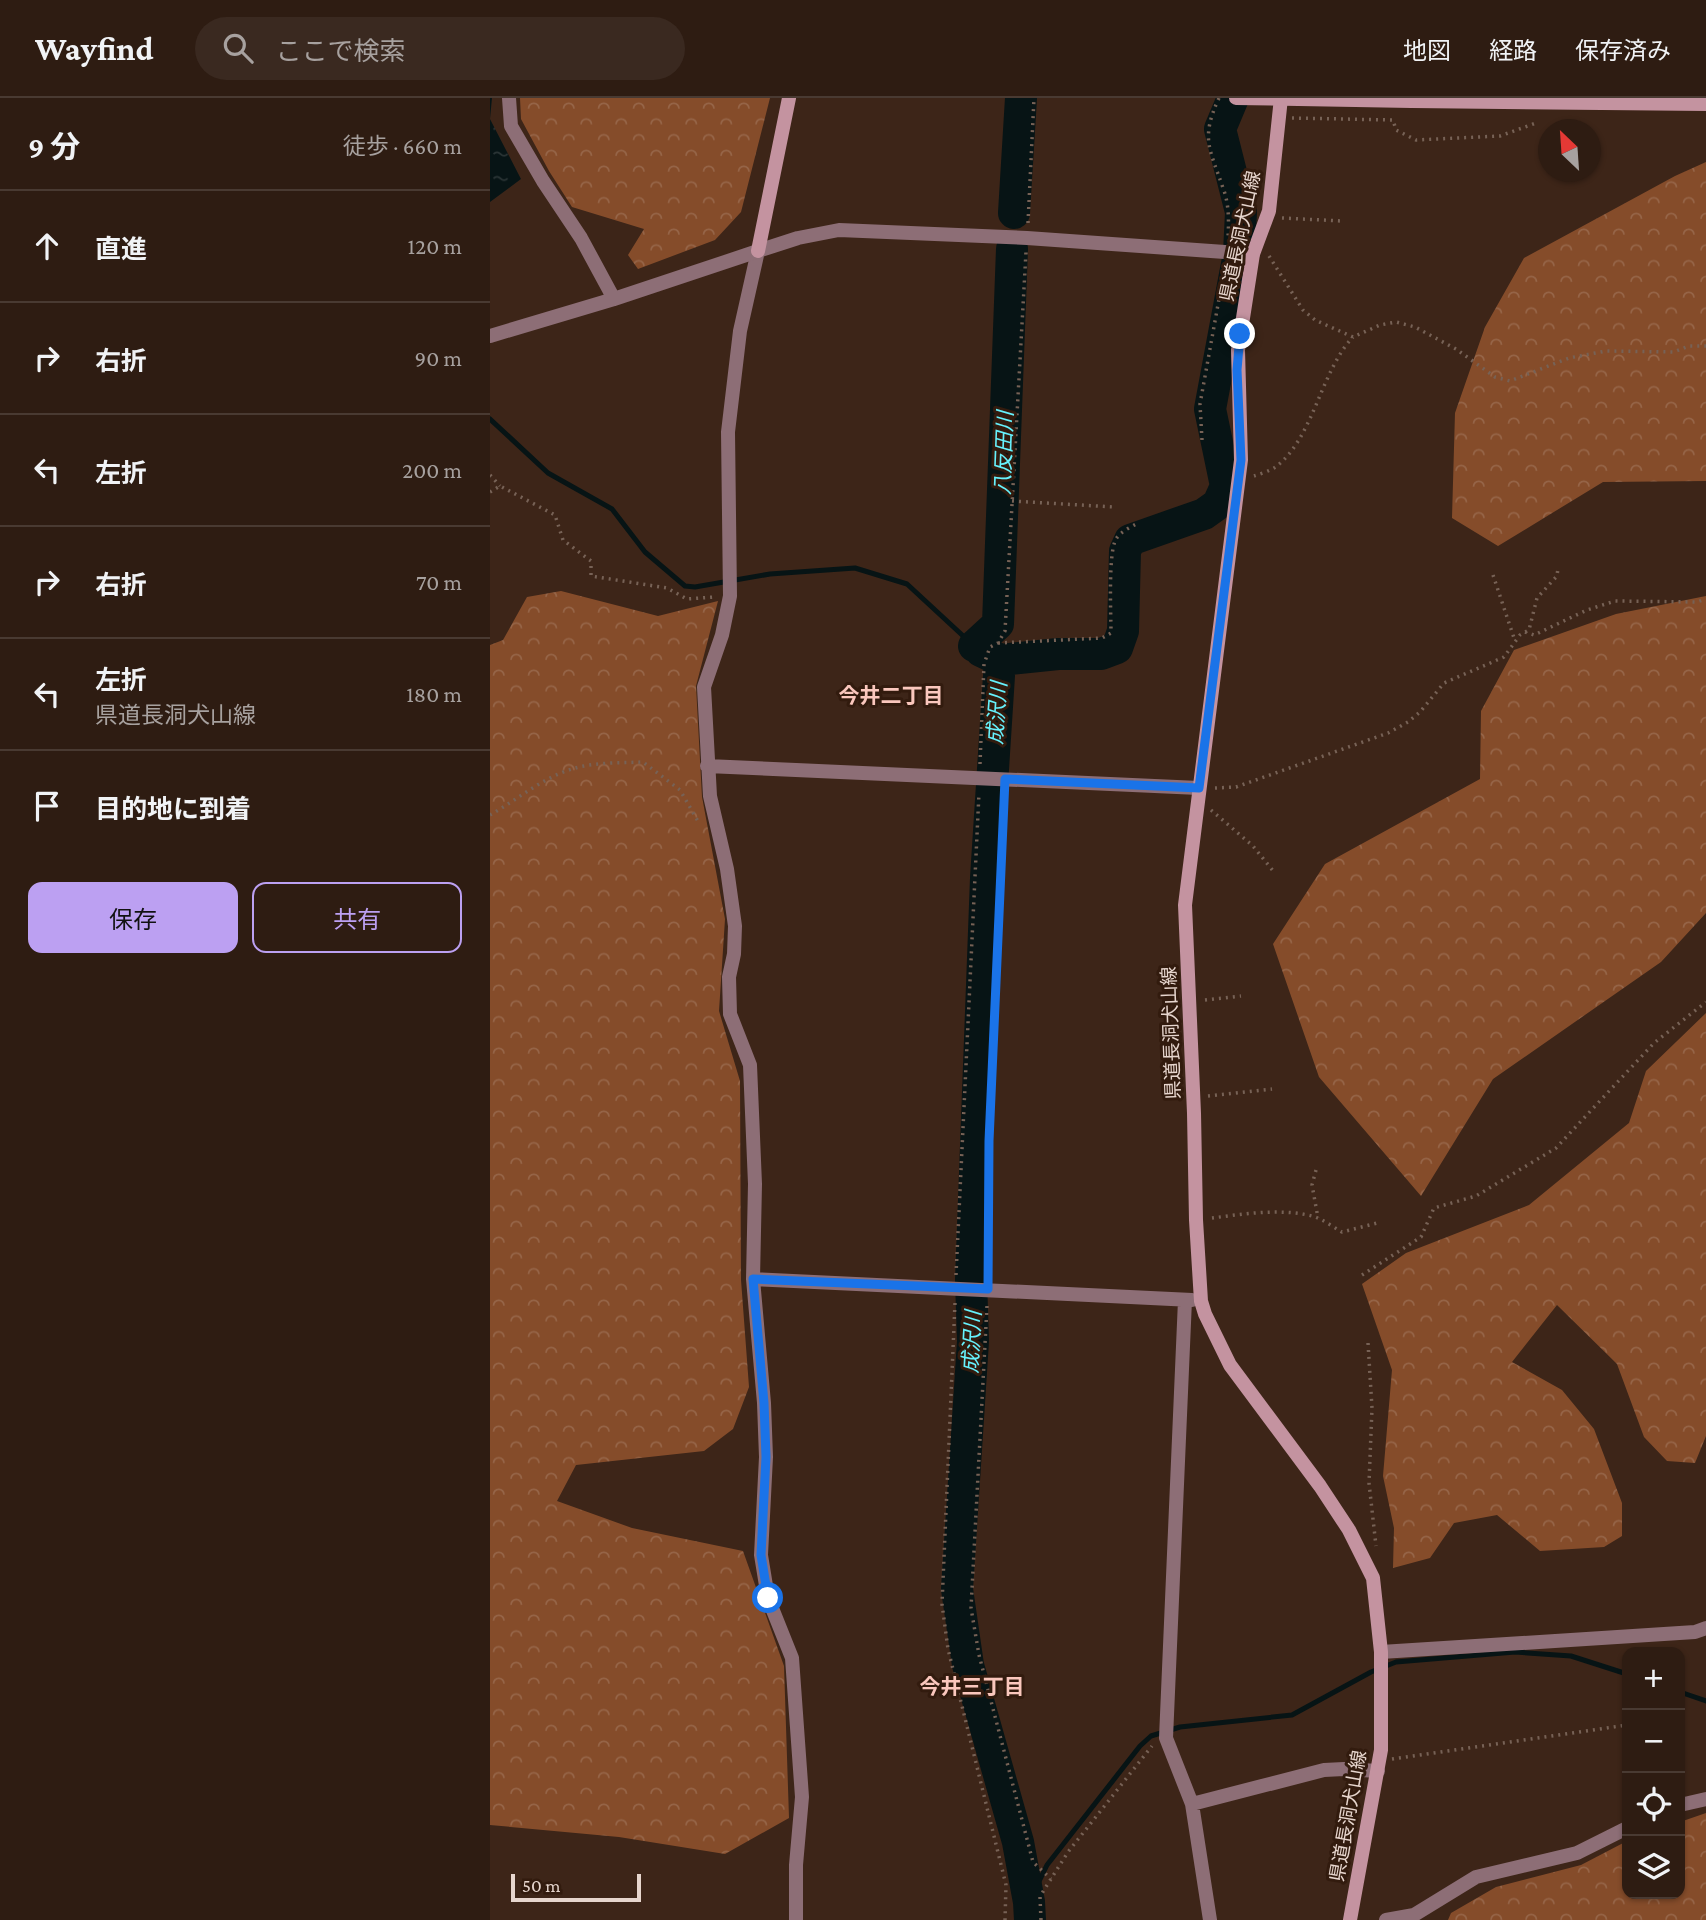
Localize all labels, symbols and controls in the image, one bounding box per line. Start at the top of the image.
search box [195,17,685,80]
icon: search [219,29,257,67]
text: Wayfind [35,30,153,67]
text: ここで検索 [275,37,405,66]
text: 地図 [1403,37,1451,64]
text: 経路 [1489,37,1537,64]
text: 保存済み [1575,37,1671,64]
north arrow [1538,119,1601,182]
text: 9 分 [28,130,80,163]
text: 徒歩 · 660 m [343,133,462,159]
street label: 県道長洞犬山線 [1216,169,1264,303]
icon: ahead [28,227,66,265]
text: 120 m [408,233,462,259]
text: 直進 [95,235,147,264]
route end [1224,318,1255,349]
icon: right [28,339,66,377]
text: 90 m [415,345,462,371]
text: 右折 [95,347,147,376]
water label: 八反田川 [991,409,1018,495]
icon: left [28,451,66,489]
text: 200 m [402,457,462,483]
text: 左折 [95,459,147,488]
icon: right [28,563,66,601]
text: 70 m [416,569,462,595]
text: 右折 [95,571,147,600]
text: 左折 [95,666,147,695]
icon: left [28,675,66,713]
water label: 成沢川 [983,679,1011,745]
text: 180 m [406,681,462,707]
district label: 今井二丁目 [839,684,944,708]
text: 県道長洞犬山線 [95,702,256,728]
icon: arrive [28,787,66,825]
text: 目的地に到着 [95,795,251,824]
button: 保存 [28,882,238,953]
button: 共有 [252,882,462,953]
street label: 県道長洞犬山線 [1158,966,1184,1100]
water label: 成沢川 [958,1308,986,1374]
route start [752,1582,783,1613]
map controls [1622,1647,1685,1899]
button: + [1622,1647,1685,1710]
district label: 今井三丁目 [920,1675,1025,1699]
button: − [1622,1710,1685,1773]
street label: 県道長洞犬山線 [1326,1749,1370,1883]
button: locate [1622,1773,1685,1836]
button: layers [1622,1836,1685,1899]
scale bar [511,1871,640,1903]
text: 50 m [522,1875,561,1896]

